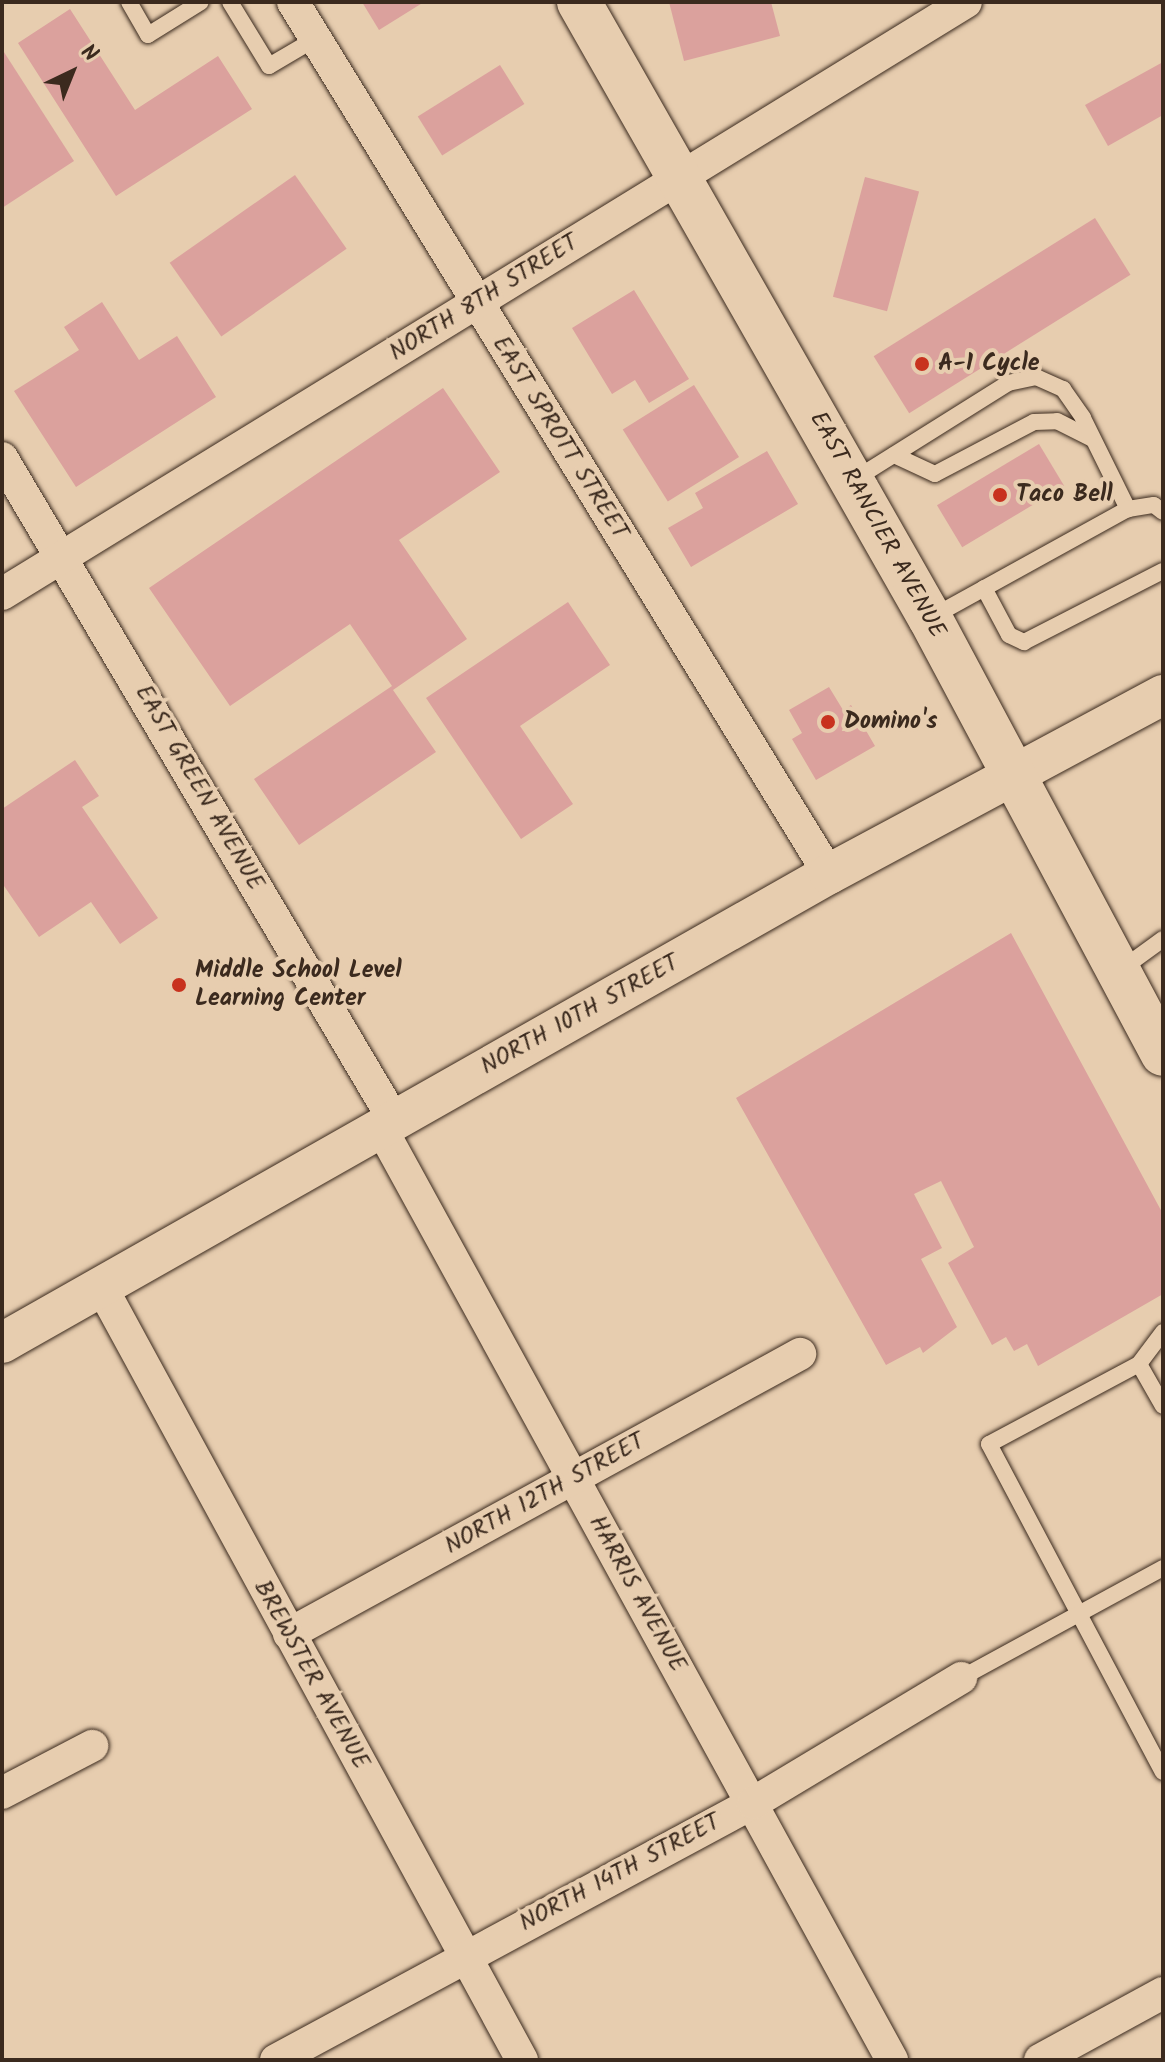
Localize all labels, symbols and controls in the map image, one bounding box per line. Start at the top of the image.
north arrow [32,32,112,112]
text: N [72,37,106,72]
street label: NORTH 8TH STREET [384,228,584,368]
street label: EAST SPROTT STREET [486,331,634,545]
place label: A-1 Cycle [938,350,1039,378]
marker: A-1 Cycle [913,355,931,373]
street label: EAST RANCIER AVENUE [803,407,951,643]
place label: Taco Bell [1016,481,1113,509]
marker: Taco Bell [991,486,1009,504]
street label: EAST GREEN AVENUE [128,680,270,896]
place label: Domino's [844,708,938,736]
marker: Domino's [819,713,837,731]
street label: NORTH 10TH STREET [476,949,684,1081]
place label: Middle School Level Learning Center [195,957,402,1013]
marker: Middle School Level Learning Center [170,976,188,994]
street label: NORTH 12TH STREET [440,1427,650,1561]
street label: HARRIS AVENUE [582,1511,692,1677]
street label: BREWSTER AVENUE [247,1576,375,1774]
street label: NORTH 14TH STREET [515,1808,725,1938]

